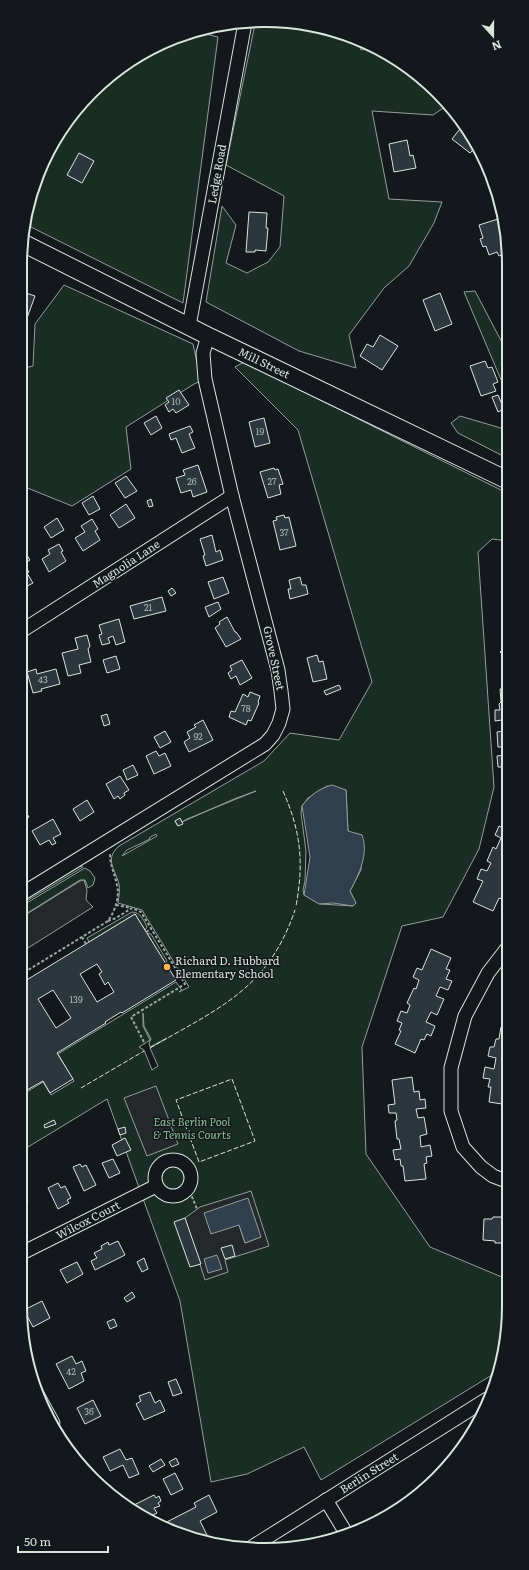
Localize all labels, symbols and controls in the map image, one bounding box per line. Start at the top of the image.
north arrow [473,16,513,56]
text: N [490,37,504,55]
street label: Ledge Road [203,143,229,205]
street label: Mill Street [236,343,293,382]
house number: 10 [172,394,180,408]
house number: 19 [256,424,264,438]
house number: 26 [187,474,197,488]
house number: 27 [267,474,277,488]
house number: 37 [279,525,289,539]
street label: Magnolia Lane [89,535,163,591]
house number: 21 [144,600,152,614]
street label: Grove Street [260,624,290,692]
house number: 43 [38,672,48,686]
house number: 78 [241,701,251,715]
house number: 92 [193,729,203,743]
place label: Richard D. Hubbard Elementary School [175,952,280,981]
marker: Richard D. Hubbard Elementary School [162,962,172,972]
house number: 139 [69,992,83,1006]
park label: East Berlin Pool & Tennis Courts [153,1113,231,1142]
street label: Wilcox Court [53,1196,123,1242]
house number: 42 [66,1364,76,1378]
house number: 36 [84,1404,94,1418]
street label: Berlin Street [336,1448,401,1496]
scale bar [18,1528,108,1554]
text: 50 m [24,1532,51,1550]

